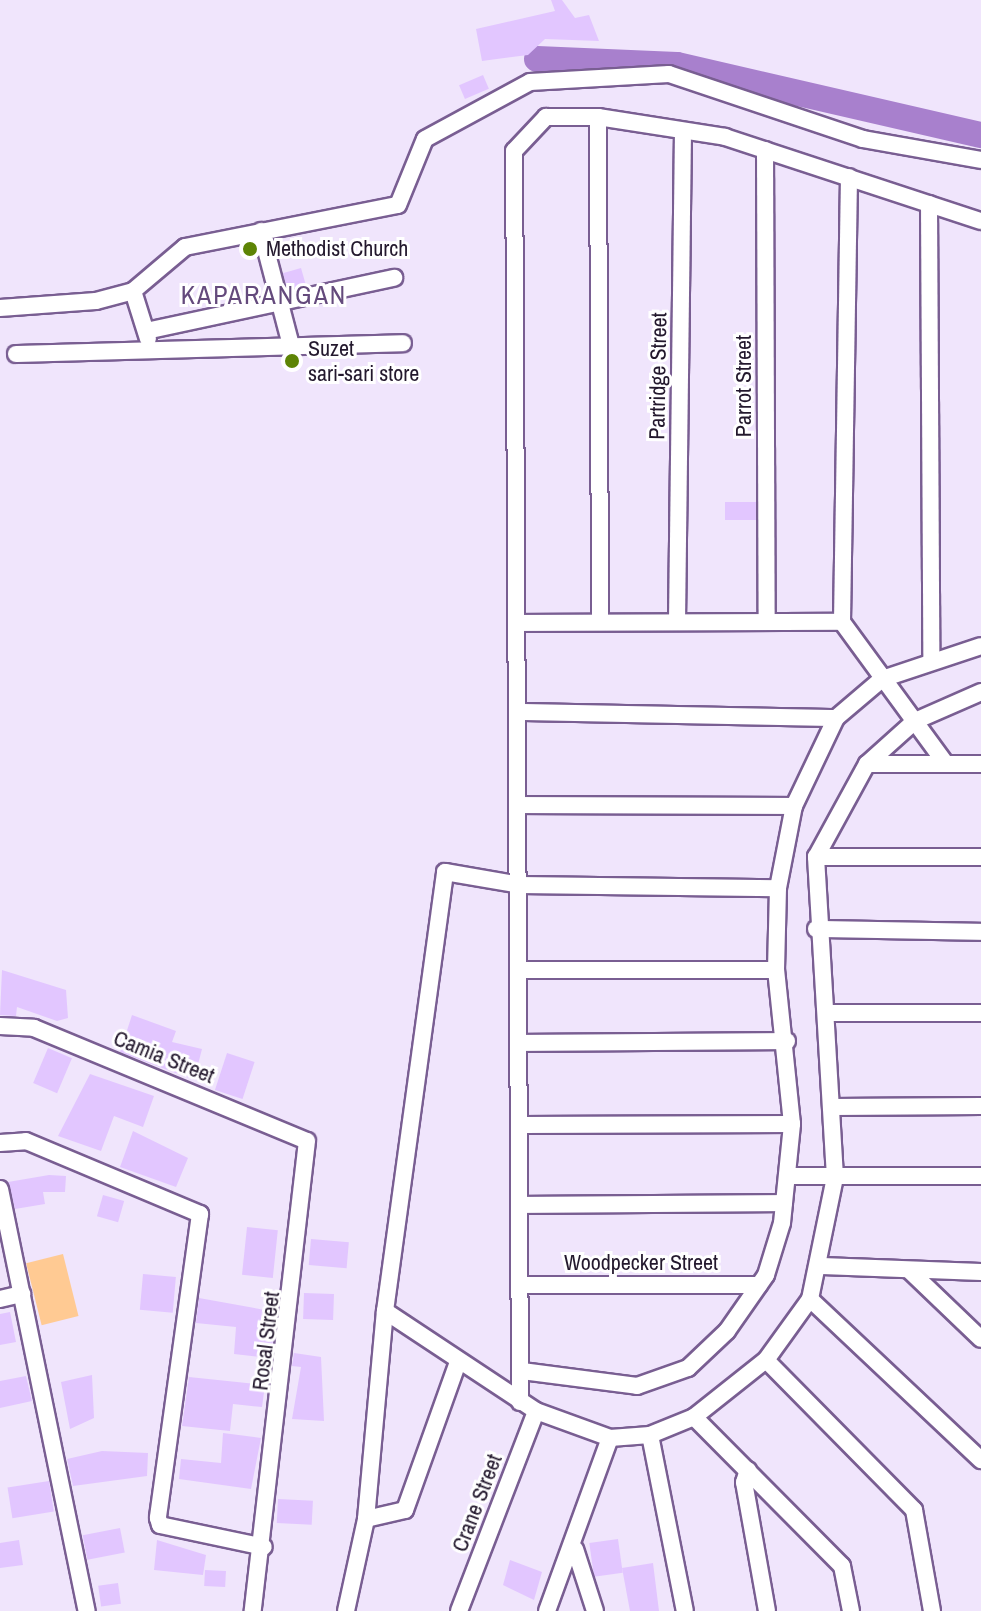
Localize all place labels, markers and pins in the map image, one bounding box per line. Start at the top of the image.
place label: Methodist Church [266,236,408,262]
marker: Methodist Church [241,240,259,258]
place label: Suzet sari-sari store [308,335,419,386]
marker: Suzet sari-sari store [283,352,301,370]

